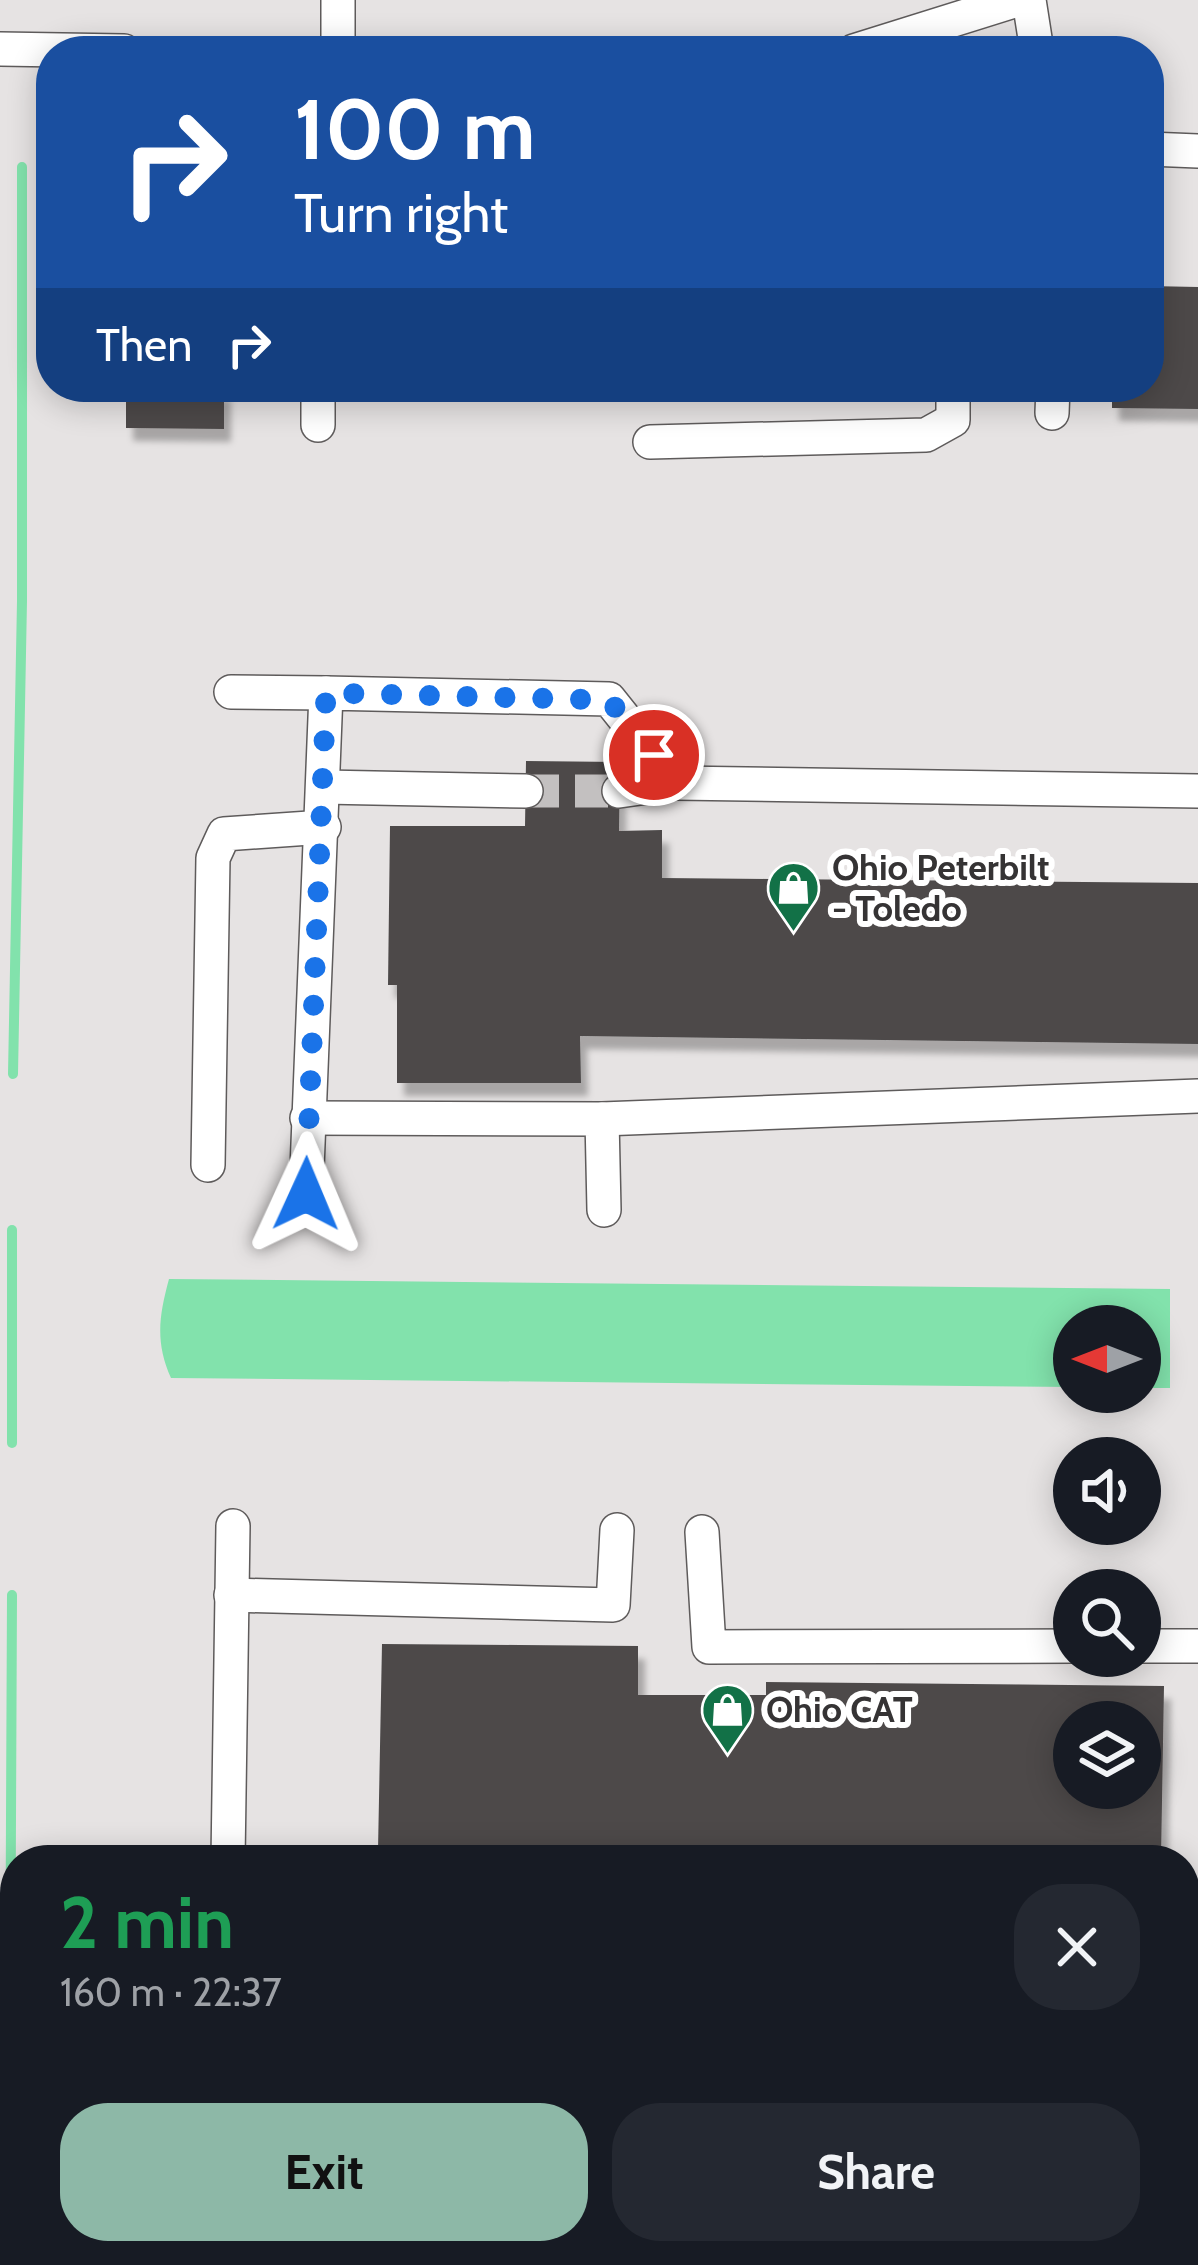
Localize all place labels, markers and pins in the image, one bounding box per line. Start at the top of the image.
pin [603,704,705,806]
place label: Ohio Peterbilt - Toledo [832,845,1049,930]
shop icon: Ohio Peterbilt - Toledo [765,860,821,934]
shop icon: Ohio CAT [699,1681,755,1755]
place label: Ohio CAT [766,1687,913,1731]

